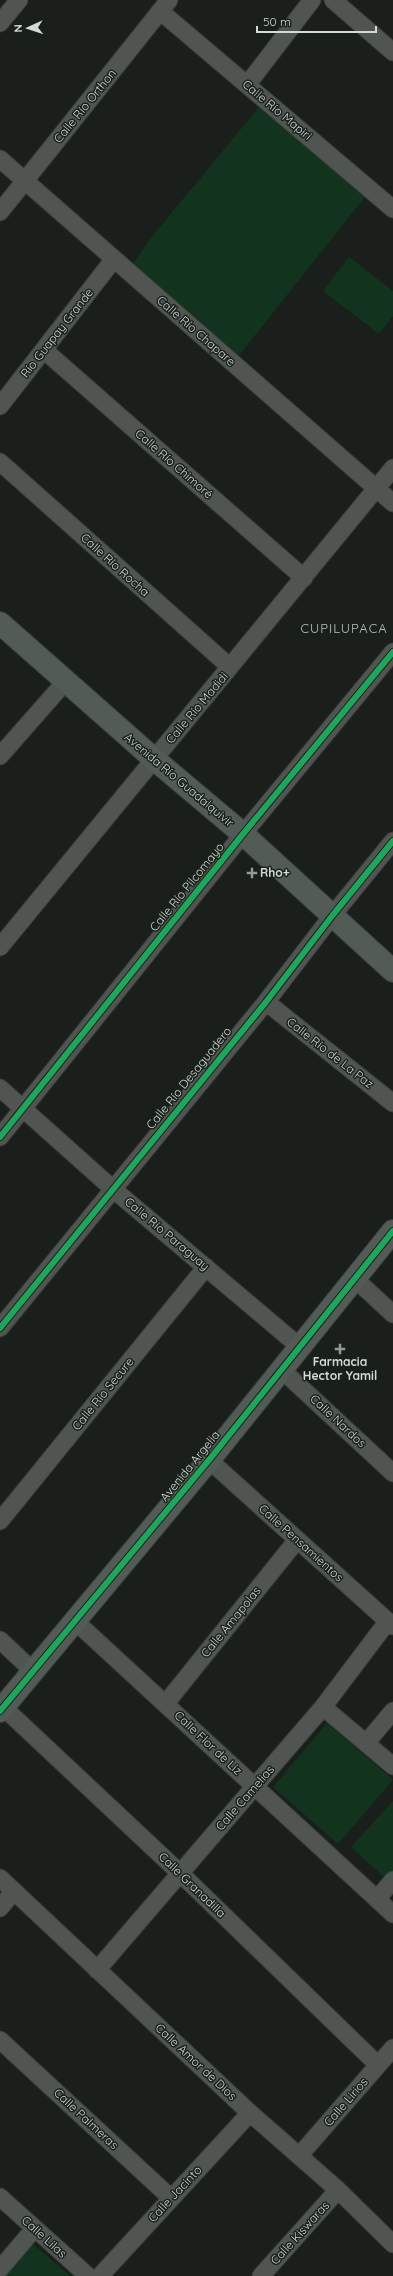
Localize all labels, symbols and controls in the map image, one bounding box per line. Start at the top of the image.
north arrow [8,8,48,48]
scale bar [257,8,376,34]
text: 50 m [263,14,291,29]
text: N [11,24,25,33]
street label: Calle Río Orthon [50,66,119,146]
street label: Calle Río Mapiri [240,76,315,143]
street label: Río Guapay Grande [17,285,96,380]
street label: Calle Río Chapare [154,292,239,369]
street label: Calle Río Chimoré [132,426,216,502]
street label: Calle Río Rocha [78,530,153,599]
district label: CUPILUPACA [300,620,388,636]
street label: Calle Río Madidi [162,669,231,746]
street label: Avenida Río Guadalquivir [121,729,238,830]
street label: Calle Río Pilcomayo [146,839,227,934]
place label: Rho+ [260,865,290,880]
marker: Rho+ [247,868,257,878]
street label: Calle Río de La Paz [284,1014,377,1091]
street label: Calle Río Desaguadero [143,1023,235,1132]
street label: Calle Río Paraguay [122,1194,213,1273]
marker: Farmacia Hector Yamil [335,1344,345,1354]
street label: Calle Río Secure [69,1354,137,1433]
place label: Farmacia Hector Yamil [303,1354,377,1383]
street label: Calle Nardos [307,1391,370,1451]
street label: Avenida Argelia [157,1427,223,1504]
street label: Calle Pensamientos [256,1501,347,1585]
street label: Calle Amapolas [197,1583,264,1660]
street label: Calle Flor de Liz [171,1707,246,1778]
street label: Calle Camelias [212,1762,277,1833]
street label: Calle Granadilla [156,1849,229,1920]
street label: Calle Amor de Dios [153,2020,240,2103]
street label: Calle Lirios [320,2074,371,2129]
street label: Calle Palmeras [51,2085,122,2153]
street label: Calle Jacinto [145,2162,205,2225]
street label: Calle Kiswaras [267,2197,332,2268]
street label: Calle Lilas [19,2213,70,2261]

